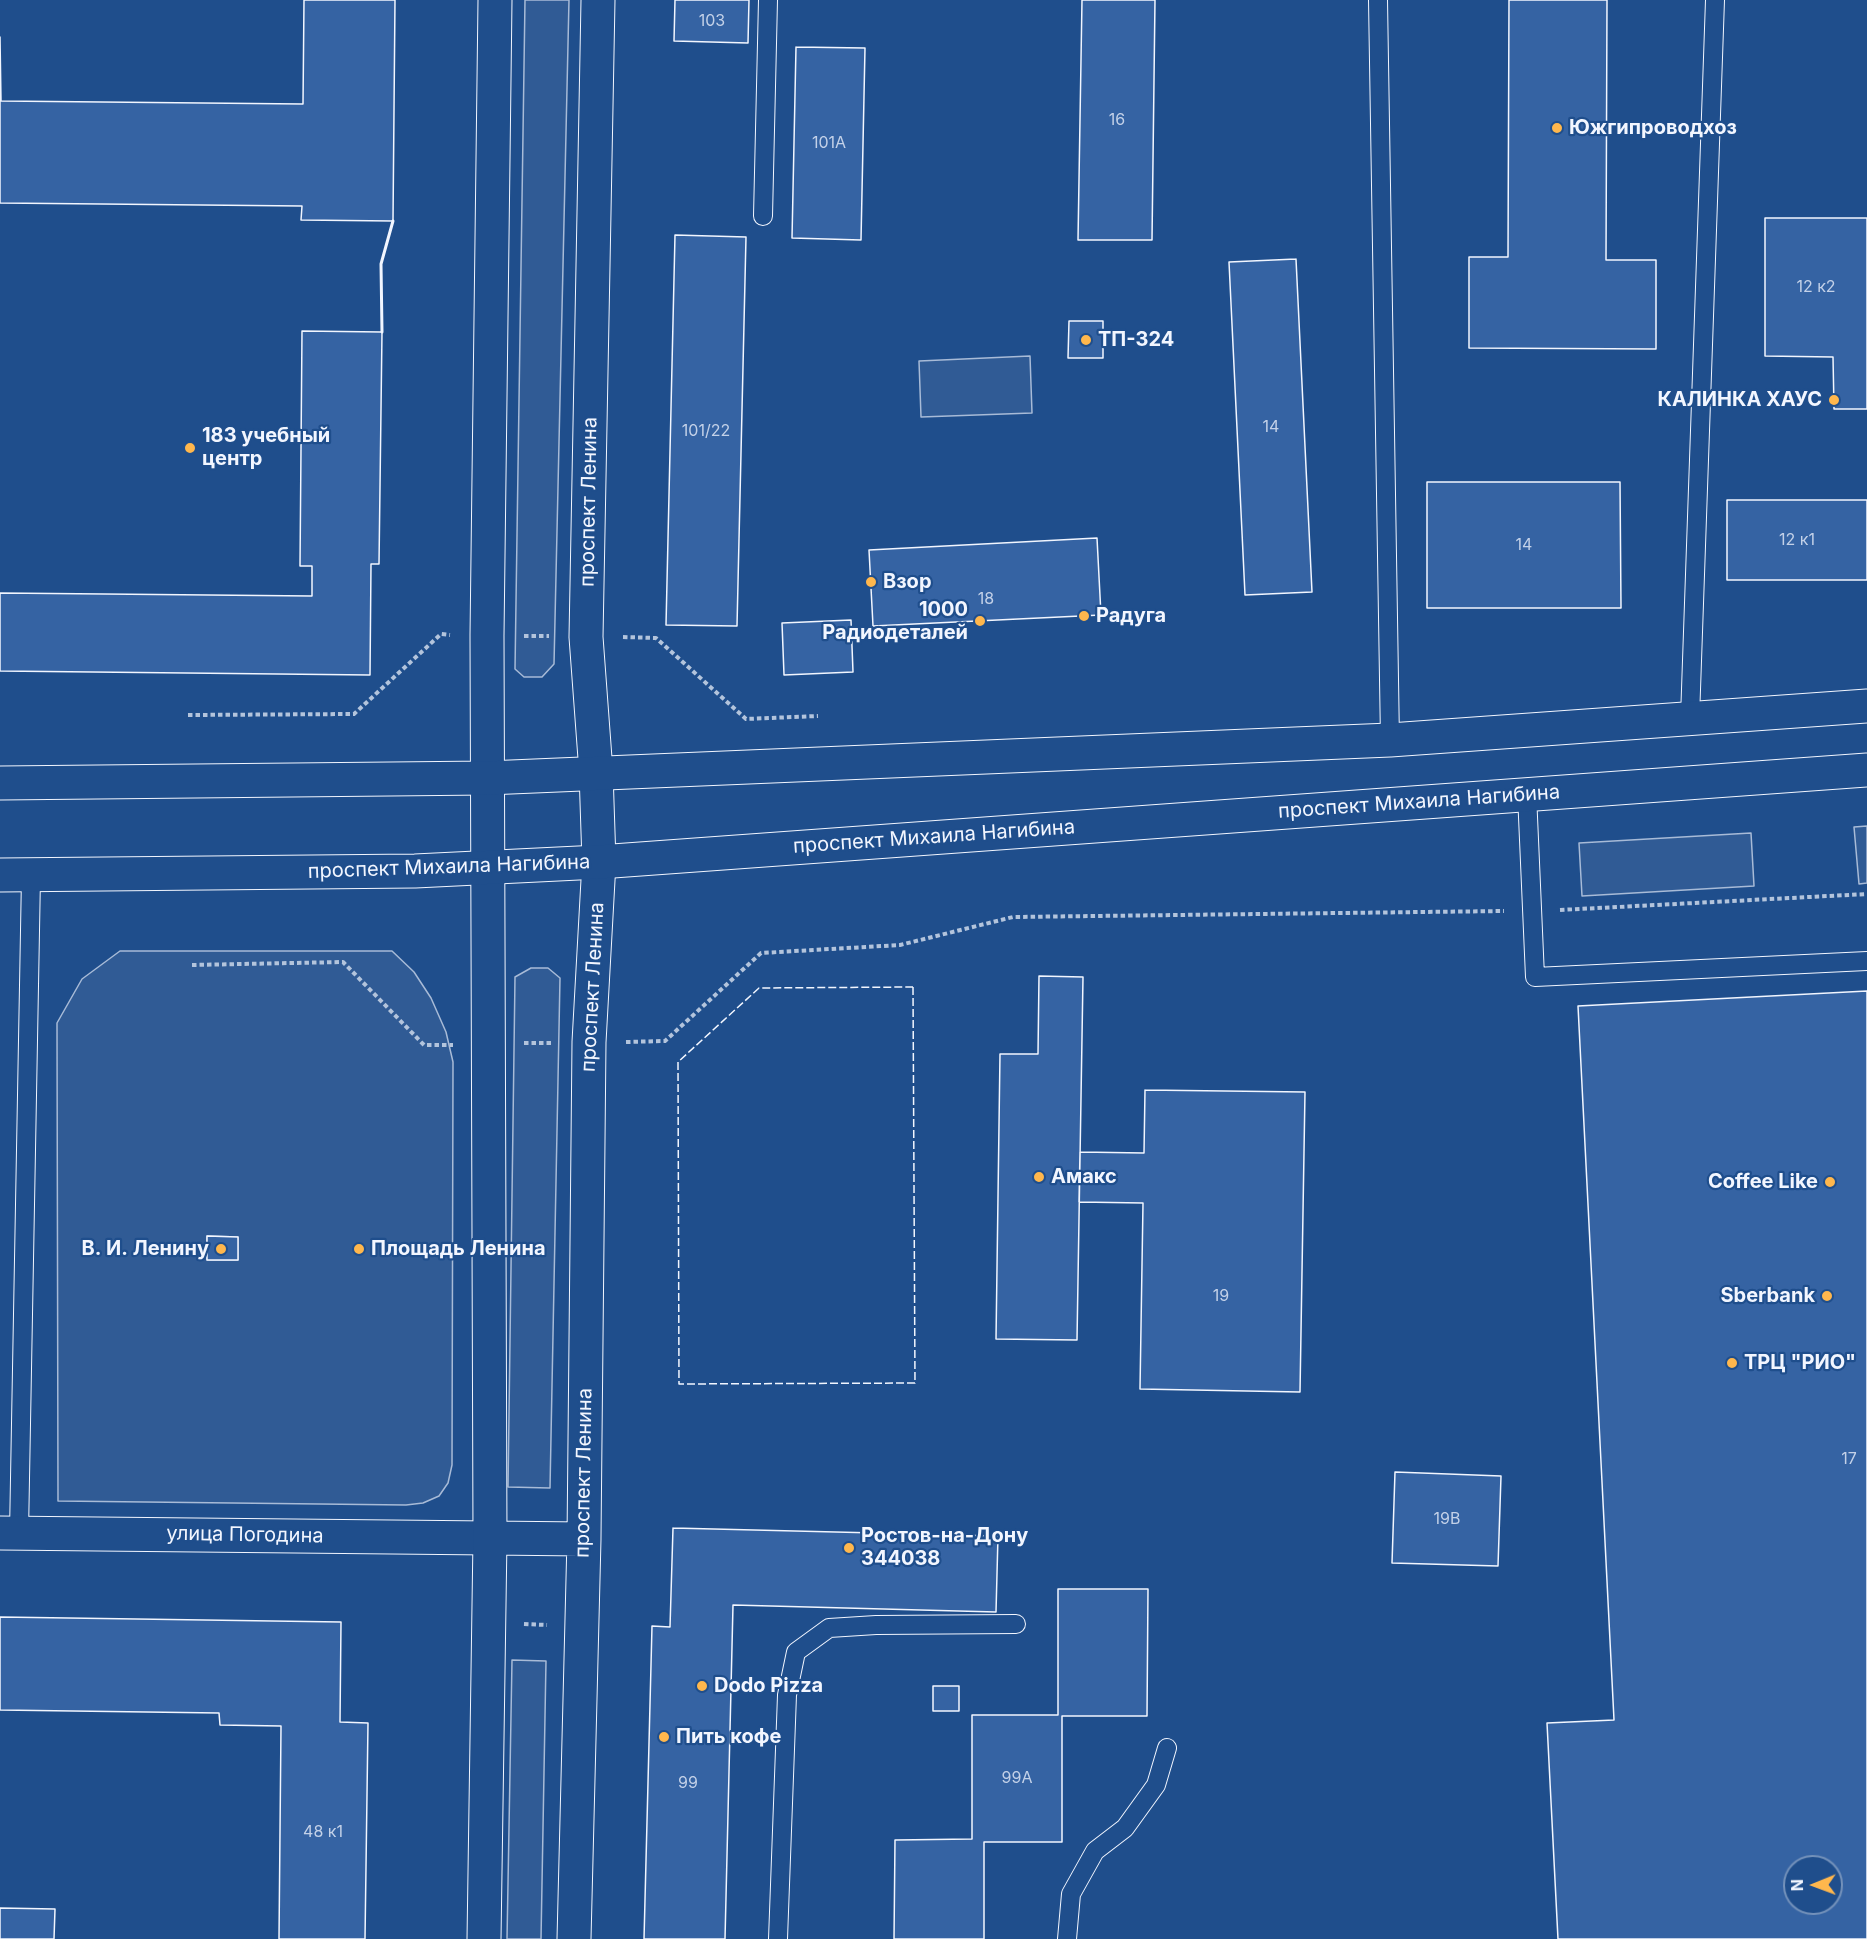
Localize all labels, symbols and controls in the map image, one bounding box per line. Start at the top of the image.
house number: 103 [699,11,725,31]
house number: 16 [1109,110,1125,130]
place label: Южгипроводхоз [1569,116,1737,140]
marker: Южгипроводхоз [1550,121,1564,135]
house number: 101А [812,133,846,153]
house number: 12 к2 [1796,277,1836,297]
place label: ТП-324 [1098,328,1174,352]
marker: ТП-324 [1079,333,1093,347]
place label: КАЛИНКА ХАУС [1658,388,1822,412]
marker: КАЛИНКА ХАУС [1827,393,1841,407]
street label: проспект Ленина [576,417,602,587]
house number: 14 [1263,417,1279,437]
house number: 101/22 [682,421,730,441]
place label: 183 учебный центр [202,424,330,471]
marker: 183 учебный центр [183,441,197,455]
house number: 12 к1 [1779,530,1815,550]
house number: 14 [1516,535,1532,555]
place label: Взор [883,570,931,594]
marker: Взор [864,575,878,589]
house number: 18 [978,589,994,609]
place label: 1000 Радиодеталей [822,598,968,645]
place label: Радуга [1096,604,1166,628]
marker: Радуга [1077,609,1091,623]
marker: 1000 Радиодеталей [973,614,987,628]
street label: проспект Михаила Нагибина [1277,780,1561,824]
street label: проспект Михаила Нагибина [792,815,1076,859]
street label: проспект Михаила Нагибина [307,850,591,884]
street label: проспект Ленина [577,902,609,1072]
place label: Амакс [1051,1165,1117,1189]
marker: Амакс [1032,1170,1046,1184]
place label: Coffee Like [1708,1170,1818,1194]
marker: Coffee Like [1823,1175,1837,1189]
place label: В. И. Ленину [81,1237,209,1261]
place label: Площадь Ленина [371,1237,546,1261]
marker: В. И. Ленину [214,1242,228,1256]
marker: Площадь Ленина [352,1242,366,1256]
place label: Sberbank [1720,1284,1815,1308]
house number: 19 [1213,1286,1229,1306]
marker: Sberbank [1820,1289,1834,1303]
place label: ТРЦ "РИО" [1744,1351,1856,1375]
marker: ТРЦ "РИО" [1725,1356,1739,1370]
street label: проспект Ленина [571,1388,597,1558]
house number: 17 [1841,1449,1857,1469]
house number: 19В [1434,1509,1460,1529]
street label: улица Погодина [166,1522,324,1548]
place label: Ростов-на-Дону 344038 [861,1524,1028,1571]
marker: Ростов-на-Дону 344038 [842,1541,856,1555]
place label: Dodo Pizza [714,1674,823,1698]
marker: Dodo Pizza [695,1679,709,1693]
place label: Пить кофе [676,1725,781,1749]
marker: Пить кофе [657,1730,671,1744]
house number: 99А [1002,1768,1032,1788]
house number: 99 [678,1773,698,1793]
house number: 48 к1 [303,1822,343,1842]
north arrow [1783,1855,1843,1915]
text: N [1787,1879,1807,1892]

